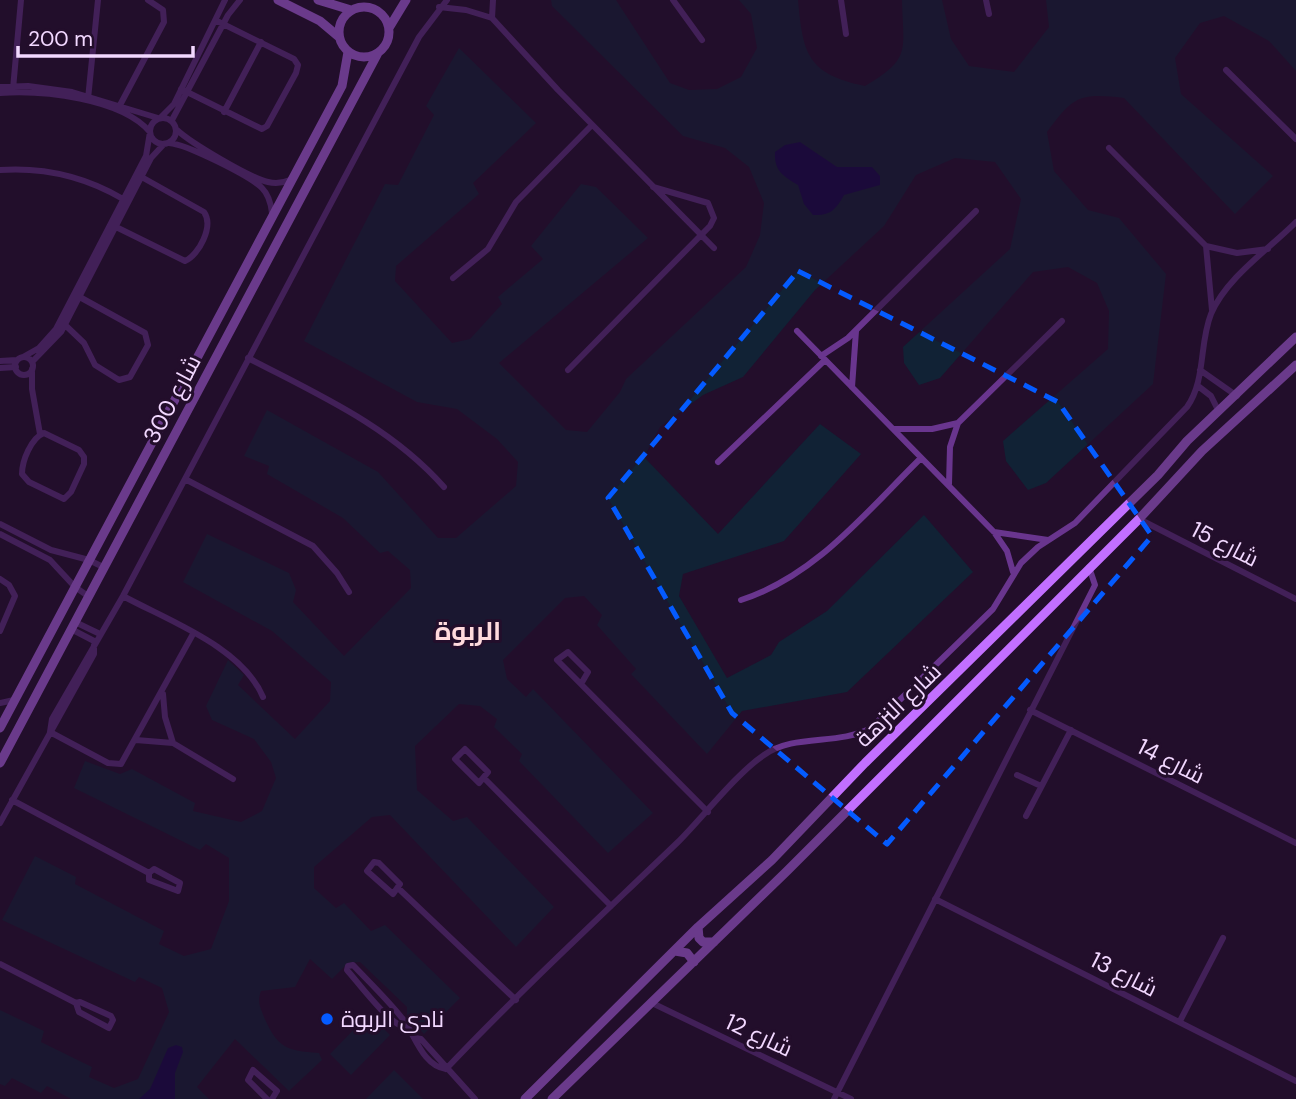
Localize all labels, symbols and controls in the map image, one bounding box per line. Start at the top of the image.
scale bar [18,14,192,58]
text: 200 m [28,25,93,53]
street label: شارع 300 [136,350,209,449]
street label: شارع 15 [1186,514,1264,575]
district label: الربوة [435,614,501,648]
street label: شارع النزهة [849,657,948,754]
street label: شارع 14 [1132,731,1210,792]
street label: شارع 13 [1085,944,1163,1004]
place label: نادى الربوة [341,1004,444,1034]
street label: شارع 12 [720,1006,798,1065]
marker: نادى الربوة [319,1011,335,1027]

